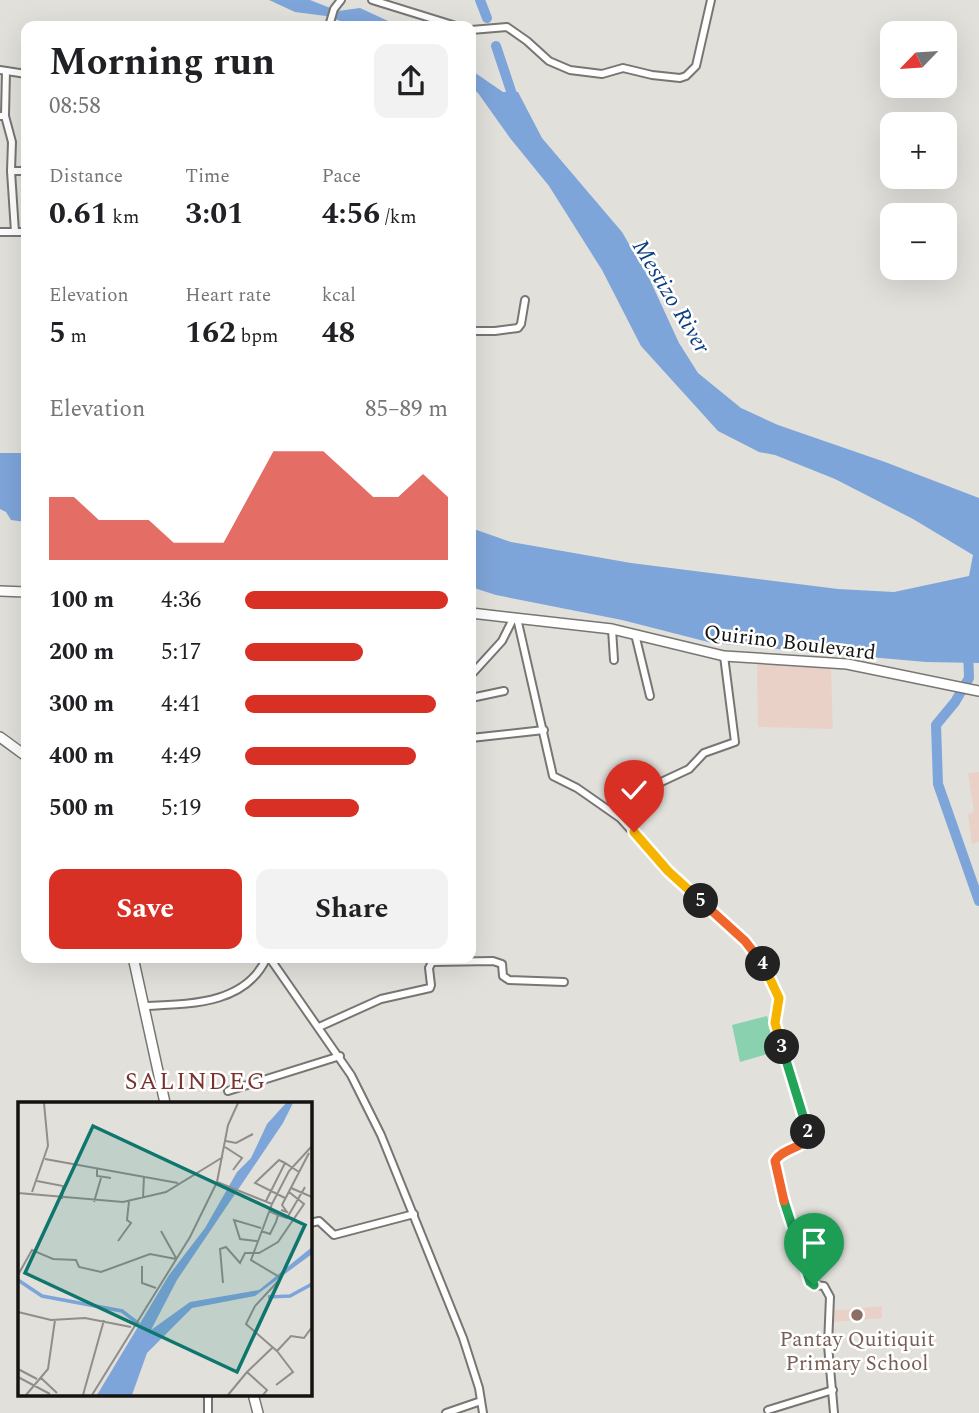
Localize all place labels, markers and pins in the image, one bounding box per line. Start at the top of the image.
pin [604,760,664,832]
pin: 5 [684,884,718,918]
pin: 4 [746,946,780,982]
pin: 3 [764,1030,800,1064]
pin: 2 [790,1114,826,1150]
pin [784,1213,844,1285]
marker: Pantay Quitiquit Primary School [849,1307,865,1323]
place label: Pantay Quitiquit Primary School [779,1324,935,1380]

